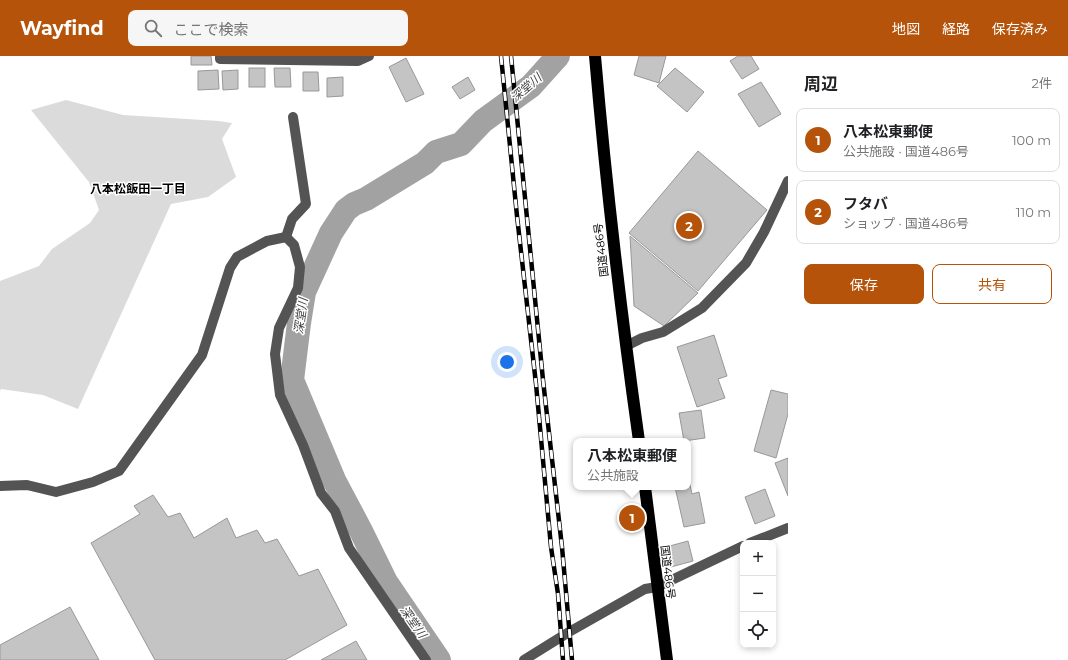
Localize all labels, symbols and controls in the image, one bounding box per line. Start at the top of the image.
search box [128,10,408,46]
text: Wayfind [20,17,104,40]
icon: search [142,17,164,39]
text: ここで検索 [174,20,249,39]
text: 地図 [892,20,920,38]
text: 経路 [942,20,970,38]
text: 保存済み [992,20,1048,38]
water label: 深堂川 [507,69,546,105]
text: 周辺 [804,74,838,94]
text: 2件 [1032,75,1052,91]
text: 八本松東郵便 [843,122,933,141]
text: 1 [815,132,821,148]
text: 100 m [1012,132,1051,148]
text: 公共施設 · 国道486号 [843,143,969,159]
district label: 八本松飯田一丁目 [90,181,186,196]
text: フタバ [843,194,888,213]
text: 2 [814,204,822,220]
text: 110 m [1016,204,1051,220]
pin: 2 [676,211,702,241]
text: ショップ · 国道486号 [843,215,969,231]
street label: 国道486号 [591,222,611,278]
button: 保存 [804,264,924,304]
button: 共有 [932,264,1052,304]
water label: 深堂川 [291,295,311,335]
your location [497,352,517,372]
popup [573,438,691,490]
text: 八本松東郵便 [587,446,677,465]
text: 公共施設 [587,467,639,483]
pin: 1 [619,503,645,533]
map controls [740,540,776,648]
button: + [740,540,776,576]
street label: 国道486号 [658,544,678,600]
button: − [740,576,776,612]
water label: 深堂川 [397,603,431,642]
button: locate [740,612,776,648]

